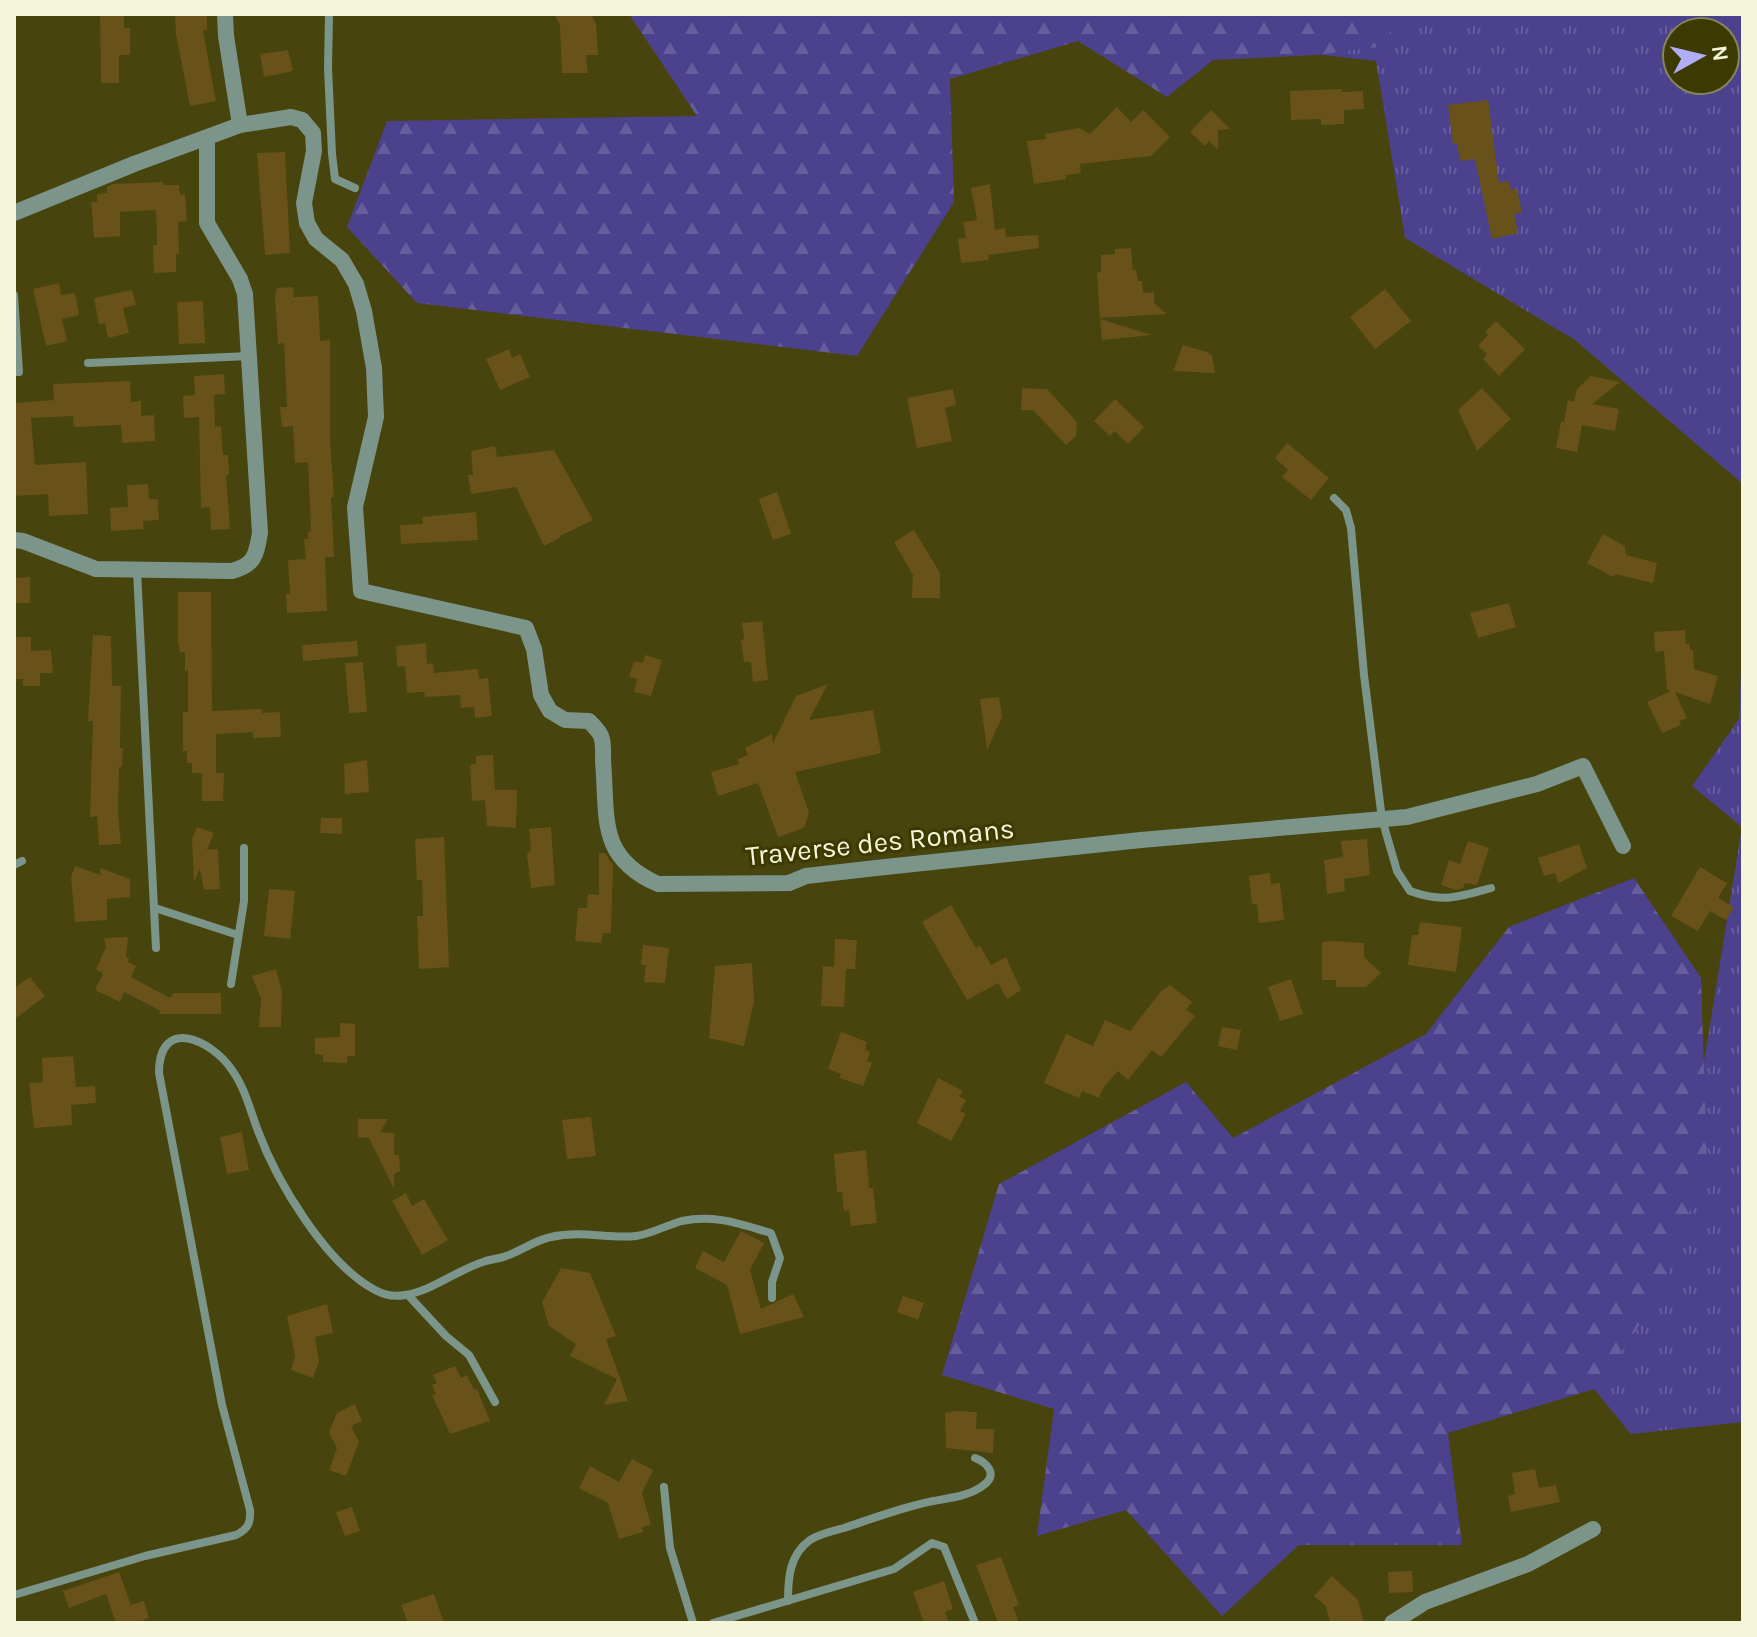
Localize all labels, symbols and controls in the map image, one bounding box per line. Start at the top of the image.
north arrow [1661,16,1741,96]
text: N [1706,44,1734,63]
street label: Traverse des Romans [744,811,1016,873]

